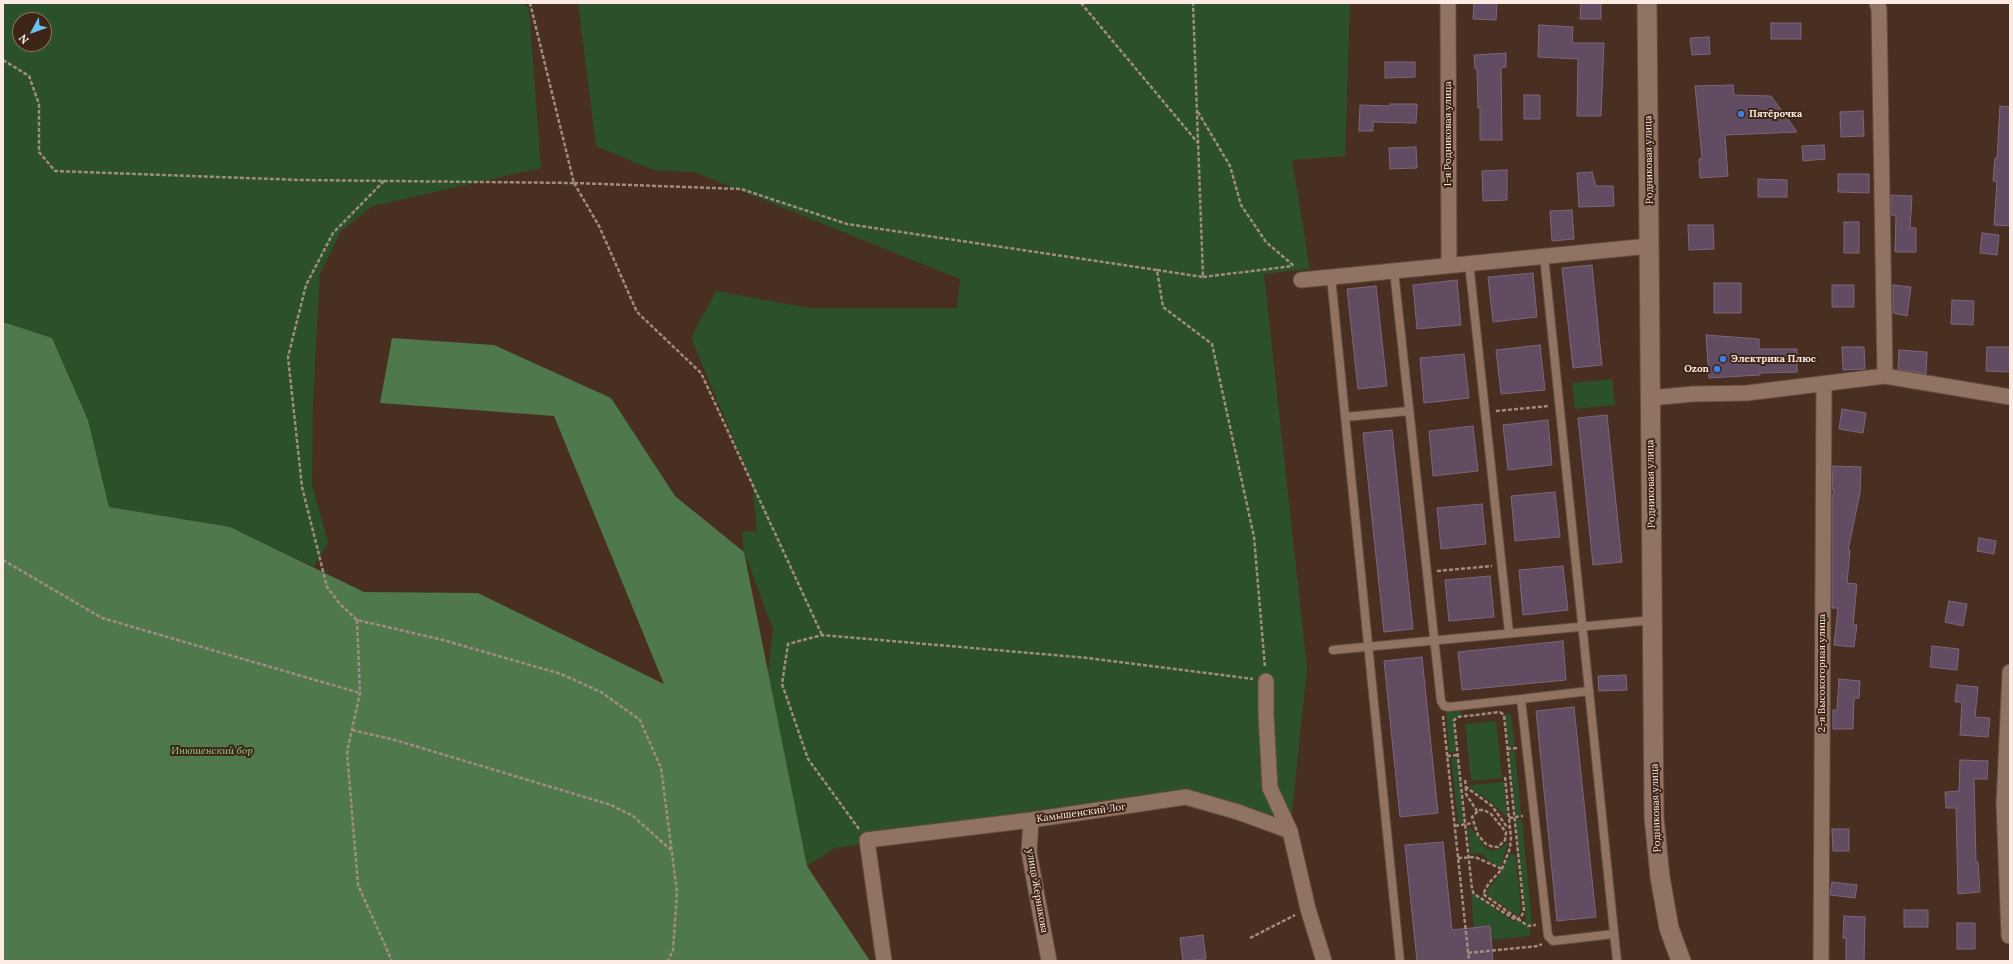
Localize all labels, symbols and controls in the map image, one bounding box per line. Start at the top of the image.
north arrow [12,12,52,52]
text: N [16,31,32,47]
street label: 1-я Родниковая улица [1442,81,1454,187]
place label: Пятёрочка [1749,108,1802,120]
marker: Пятёрочка [1736,109,1746,119]
street label: Родниковая улица [1642,116,1656,204]
place label: Электрика Плюс [1731,353,1816,365]
marker: Электрика Плюс [1718,354,1728,364]
place label: Ozon [1684,363,1709,375]
marker: Ozon [1712,364,1722,374]
street label: Родниковая улица [1644,440,1658,528]
street label: 2-я Высокогорная улица [1816,614,1828,732]
park label: Инюшенский бор [171,745,253,757]
street label: Родниковая улица [1648,763,1664,853]
street label: Камышенский Лог [1036,801,1126,825]
street label: улица Жернакова [1024,848,1050,934]

